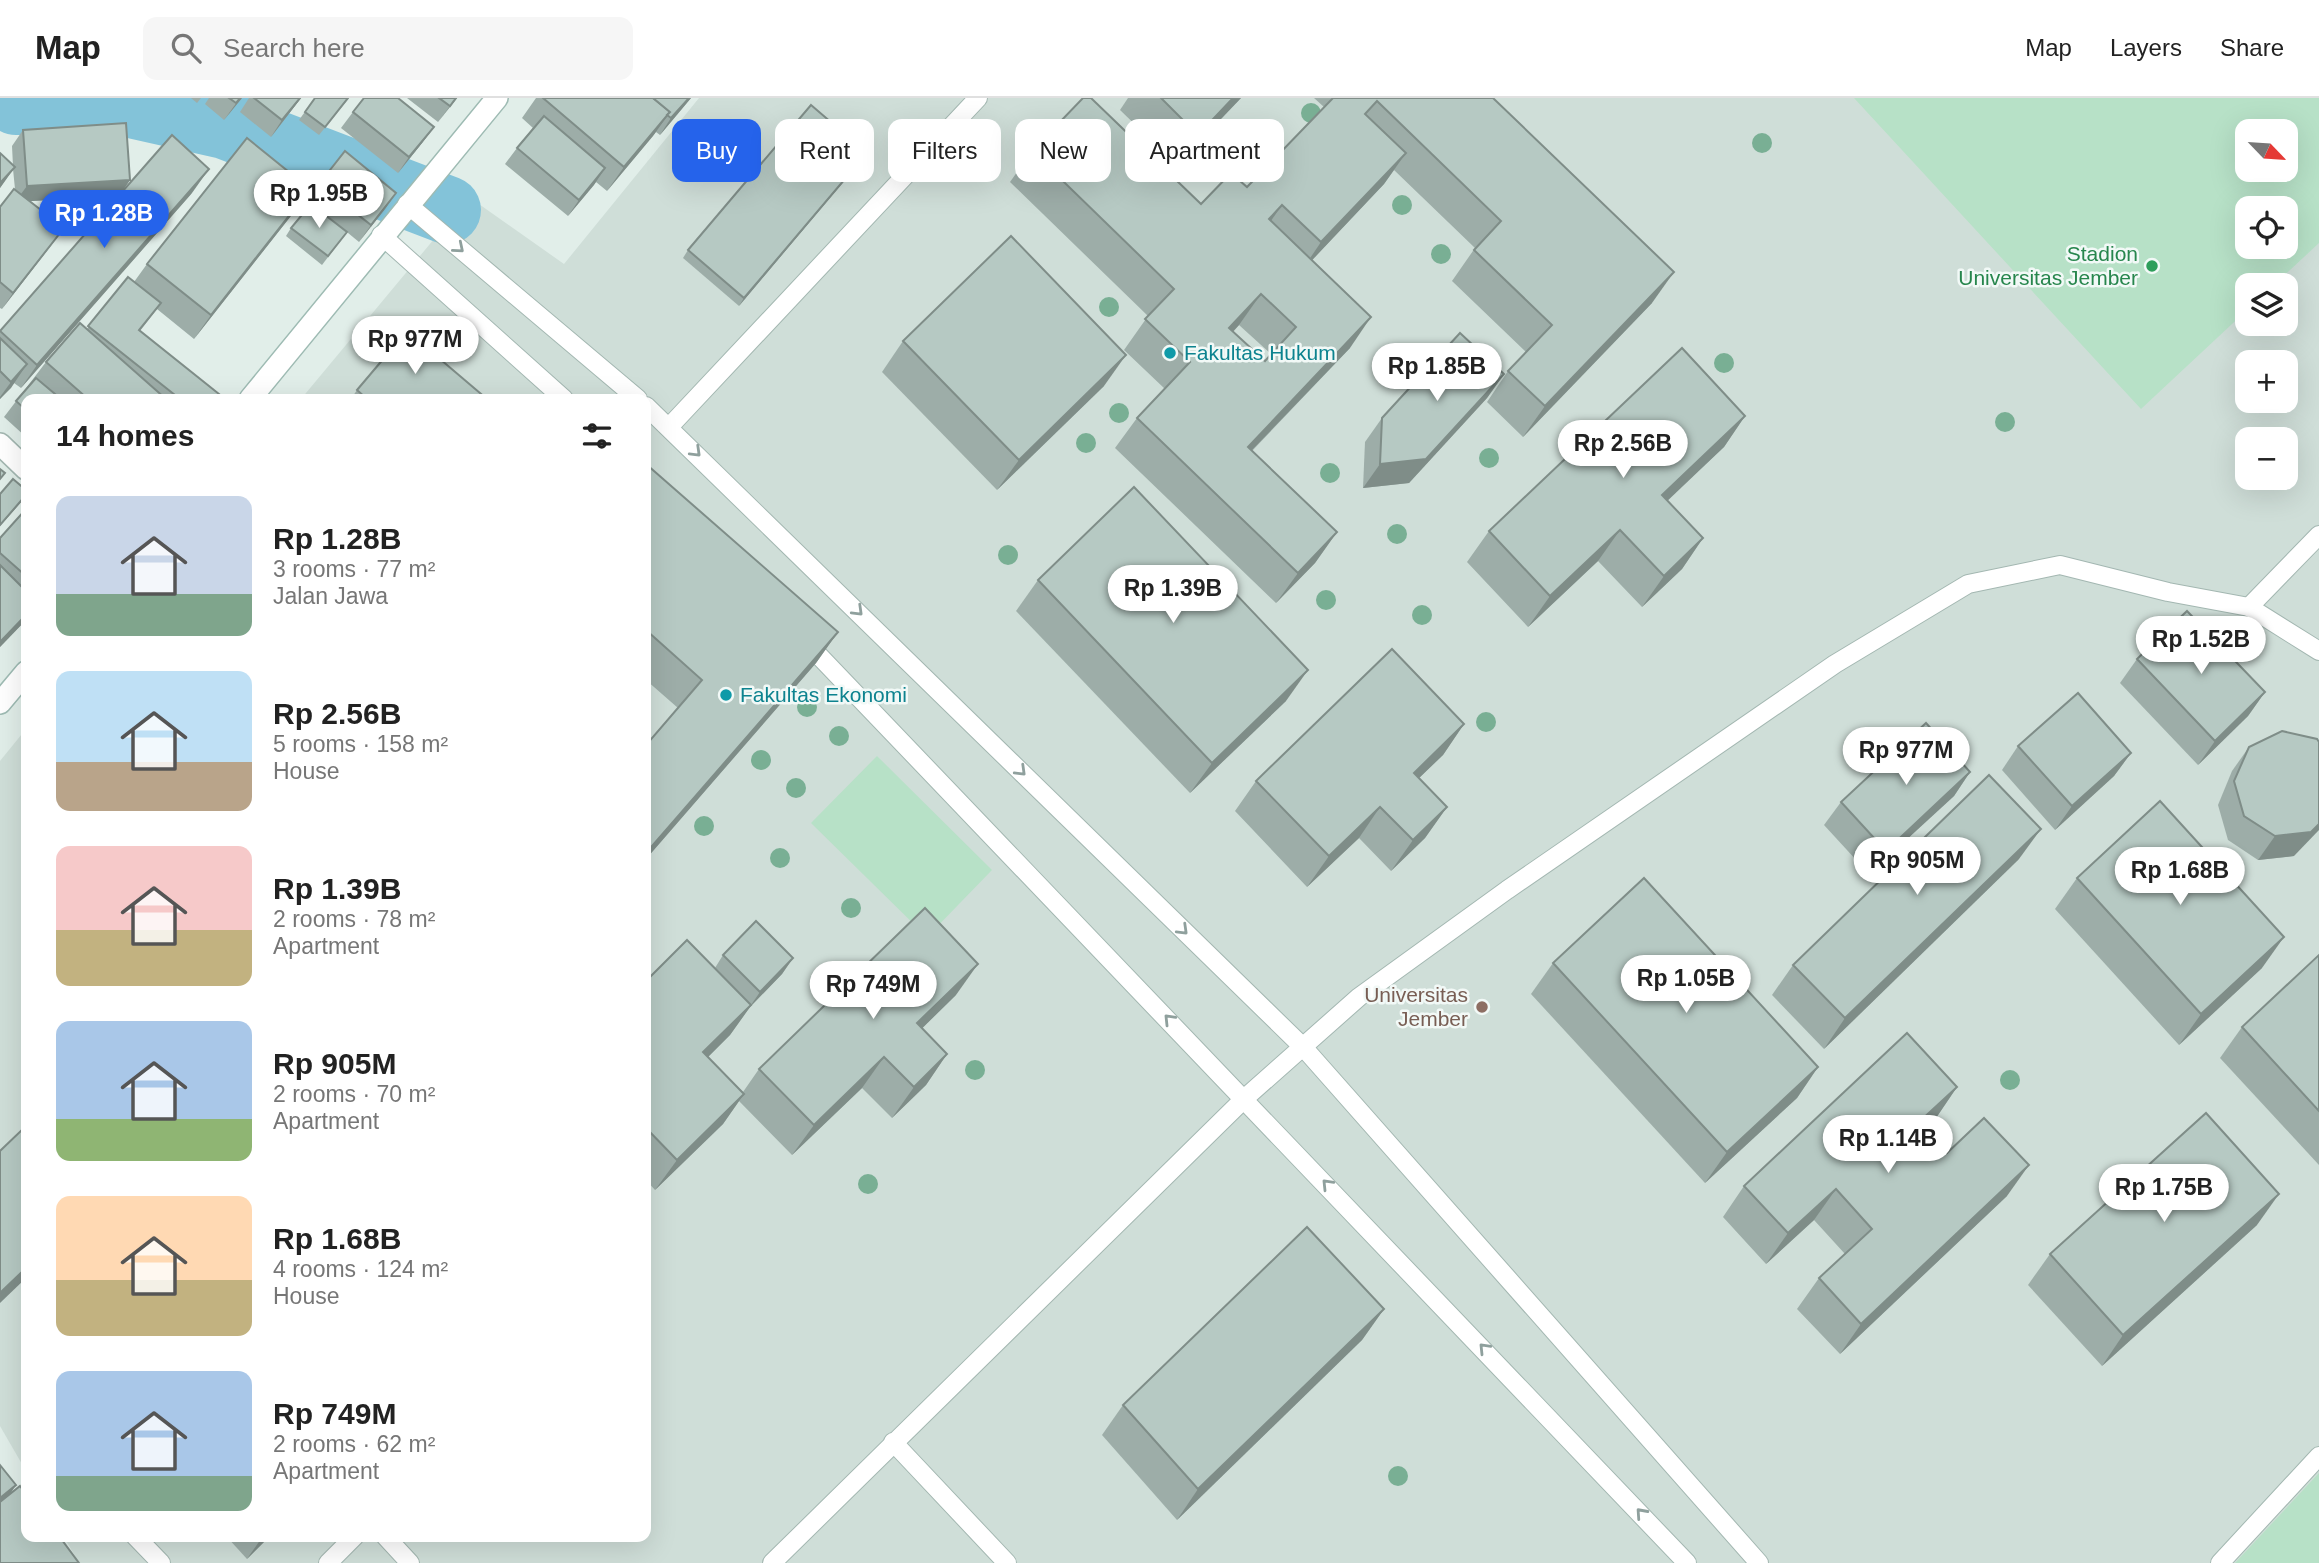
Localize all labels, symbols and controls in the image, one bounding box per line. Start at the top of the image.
search box [143,17,633,80]
text: Map [35,29,101,66]
icon: search [167,29,205,67]
text: Search here [223,33,365,63]
text: Map [2025,34,2072,61]
text: Layers [2110,34,2182,61]
text: Share [2220,34,2284,61]
chip: Buy [672,119,761,182]
chip: Rent [775,119,874,182]
chip: Filters [888,119,1001,182]
chip: New [1015,119,1111,182]
chip: Apartment [1125,119,1284,182]
north arrow [2235,119,2298,182]
map controls [2235,119,2298,490]
pin: Rp 1.95B [247,170,391,230]
text: Rp 1.95B [270,180,368,206]
pin: Rp 1.28B [32,190,176,250]
button: locate [2235,196,2298,259]
text: Rp 1.28B [55,200,153,226]
one-way arrow [451,240,464,252]
place label: Stadion Universitas Jember [1958,242,2138,289]
marker: Stadion Universitas Jember [2144,258,2160,274]
button: layers [2235,273,2298,336]
pin: Rp 977M [350,316,480,376]
text: Rp 977M [368,326,462,352]
place label: Fakultas Hukum [1184,341,1336,364]
pin: Rp 1.85B [1365,344,1509,403]
marker: Fakultas Hukum [1162,345,1178,361]
button: + [2235,350,2298,413]
text: Rp 1.85B [1388,353,1486,379]
icon: filters [578,417,616,455]
text: 14 homes [56,419,194,452]
pin: Rp 2.56B [1551,420,1695,480]
button: − [2235,427,2298,490]
text: Rp 2.56B [1574,430,1672,456]
one-way arrow [688,443,701,456]
text: Rp 1.28B [273,522,401,555]
icon: home [112,524,196,608]
text: 3 rooms · 77 m² [273,556,435,582]
pin: Rp 1.39B [1101,566,1245,625]
text: Rp 1.39B [1124,575,1222,601]
text: Jalan Jawa [273,583,388,609]
one-way arrow [850,603,863,616]
pin: Rp 1.52B [2129,616,2273,676]
text: Rp 1.52B [2152,626,2250,652]
place label: Fakultas Ekonomi [740,683,907,706]
marker: Fakultas Ekonomi [718,687,734,703]
text: Rp 2.56B [273,697,401,730]
icon: home [112,699,196,783]
pin: Rp 977M [1841,728,1971,787]
text: 5 rooms · 158 m² [273,731,448,757]
text: Rp 977M [1859,737,1953,763]
text: House [273,758,339,784]
one-way arrow [1012,762,1025,775]
pin: Rp 905M [1852,838,1982,897]
text: Rp 905M [1870,847,1964,873]
pin: Rp 1.68B [2108,848,2252,907]
text: Rp 1.68B [2131,857,2229,883]
text: Rp 1.39B [273,872,401,905]
icon: home [112,874,196,958]
text: 2 rooms · 78 m² [273,906,435,932]
one-way arrow [1175,921,1188,934]
text: Apartment [273,933,379,959]
pin: Rp 1.05B [1614,956,1758,1015]
pin: Rp 749M [808,962,938,1021]
text: Rp 1.05B [1637,965,1735,991]
text: Rp 749M [826,971,920,997]
place label: Universitas Jember [1364,983,1468,1030]
marker: Universitas Jember [1474,999,1490,1015]
one-way arrow [1165,1015,1178,1028]
text: Rp 905M [273,1047,396,1080]
icon: home [112,1049,196,1133]
text: 2 rooms · 70 m² [273,1081,435,1107]
text: Apartment [273,1108,379,1134]
pin: Rp 1.14B [1816,1116,1960,1175]
text: Rp 1.14B [1839,1125,1937,1151]
pin: Rp 1.75B [2092,1164,2236,1224]
text: Rp 1.75B [2115,1174,2213,1200]
one-way arrow [1322,1179,1335,1192]
text: Rp 1.68B [273,1222,401,1255]
icon: home [112,1224,196,1308]
text: 4 rooms · 124 m² [273,1256,448,1282]
text: House [273,1283,339,1309]
one-way arrow [1479,1343,1492,1356]
text: Rp 749M [273,1397,396,1430]
icon: home [112,1399,196,1483]
text: 2 rooms · 62 m² [273,1431,435,1457]
text: Apartment [273,1458,379,1484]
one-way arrow [1637,1508,1649,1521]

